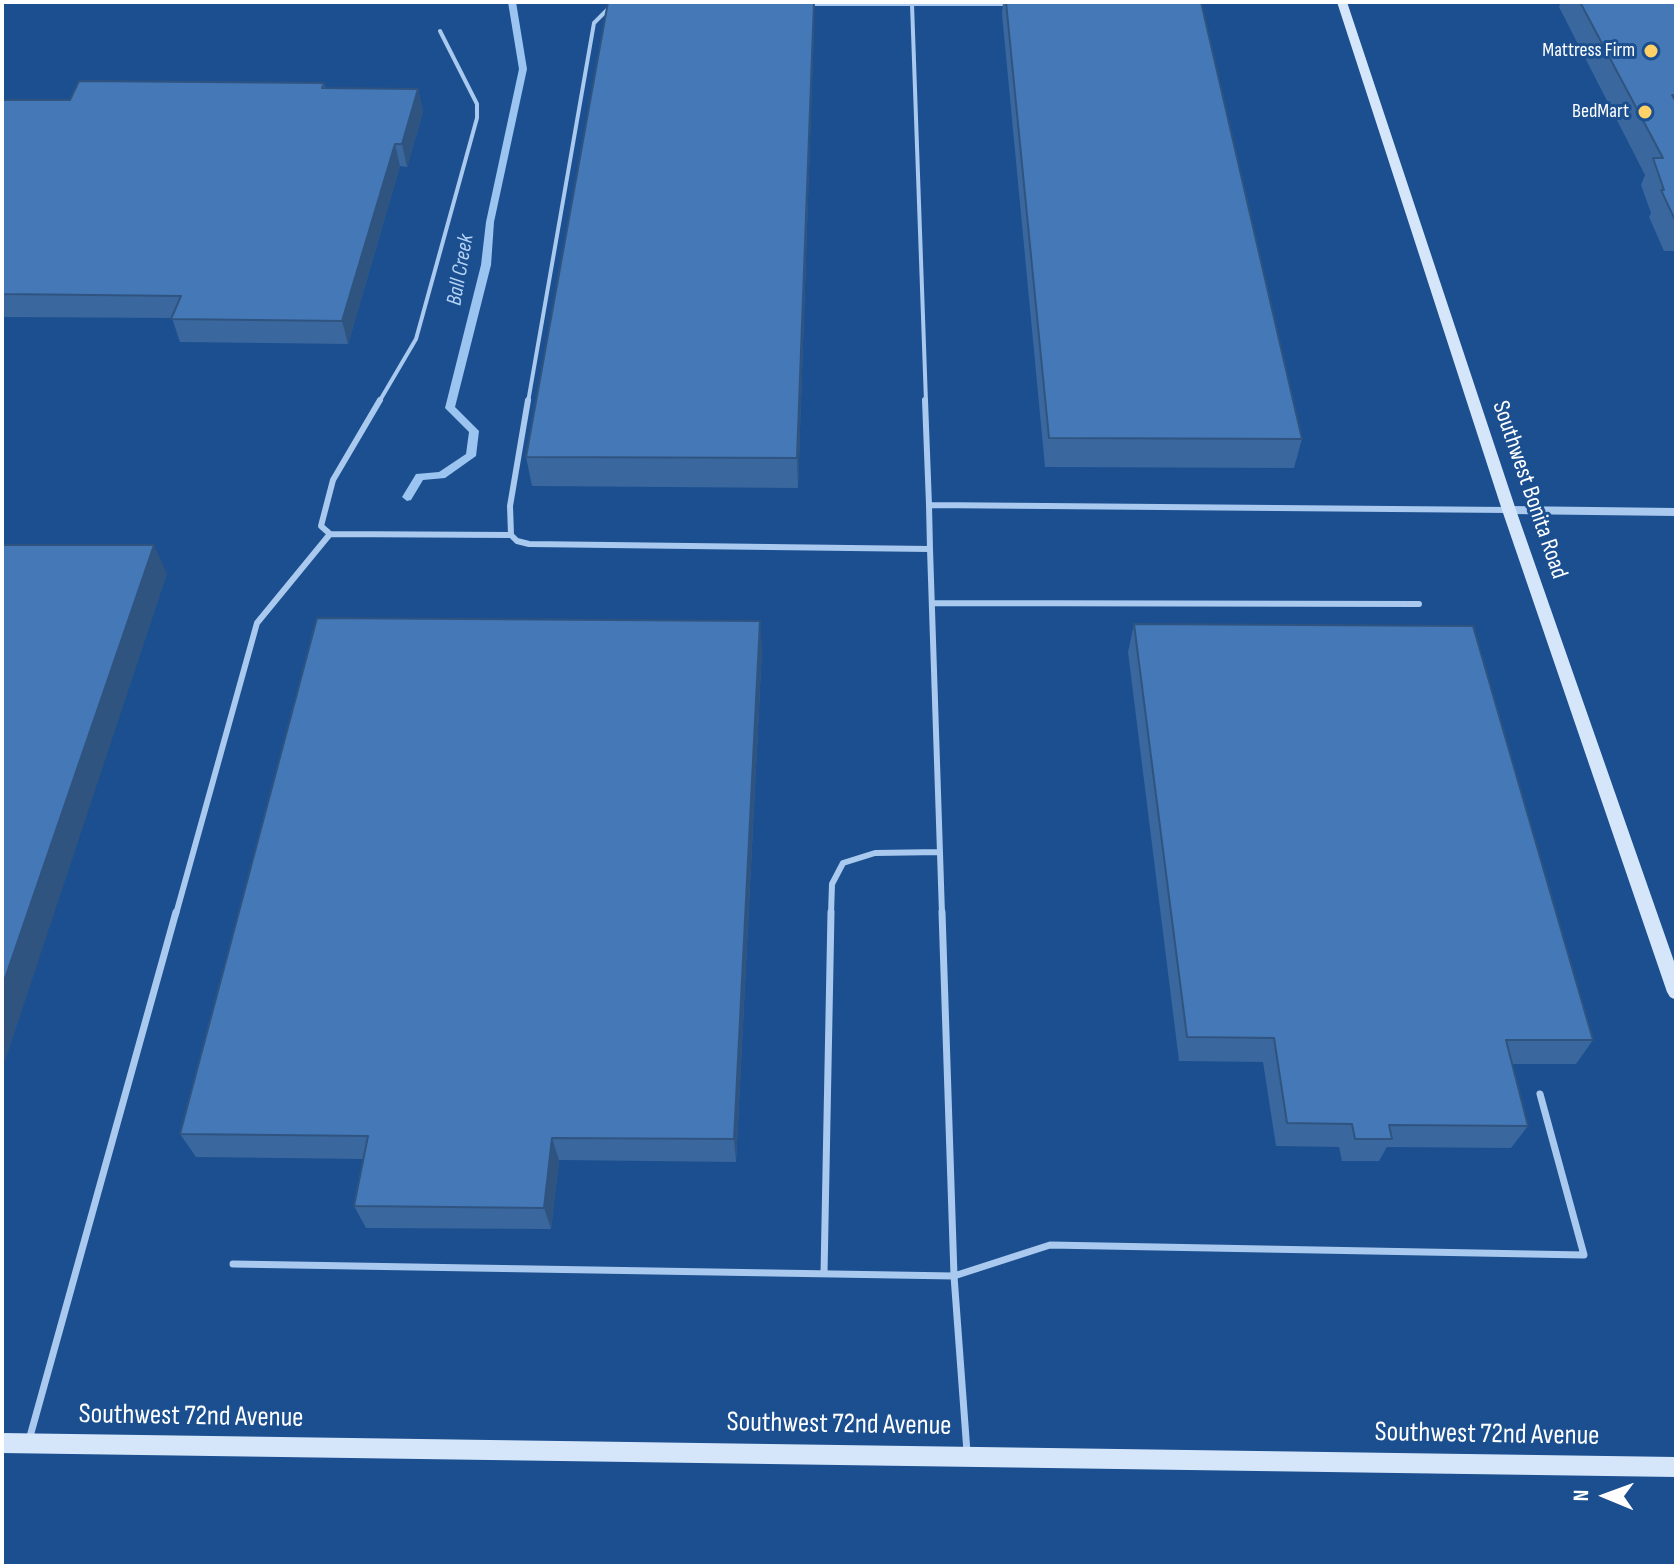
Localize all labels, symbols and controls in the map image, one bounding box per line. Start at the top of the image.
place label: Mattress Firm [1542,39,1635,63]
marker: Mattress Firm [1642,42,1660,60]
place label: BedMart [1572,100,1629,124]
marker: BedMart [1636,103,1654,121]
water label: Ball Creek [442,232,480,308]
street label: Southwest Bonita Road [1485,397,1573,583]
street label: Southwest 72nd Avenue [78,1398,304,1436]
street label: Southwest 72nd Avenue [726,1406,952,1444]
street label: Southwest 72nd Avenue [1374,1416,1600,1454]
north arrow [1566,1456,1646,1536]
text: N [1568,1489,1595,1502]

